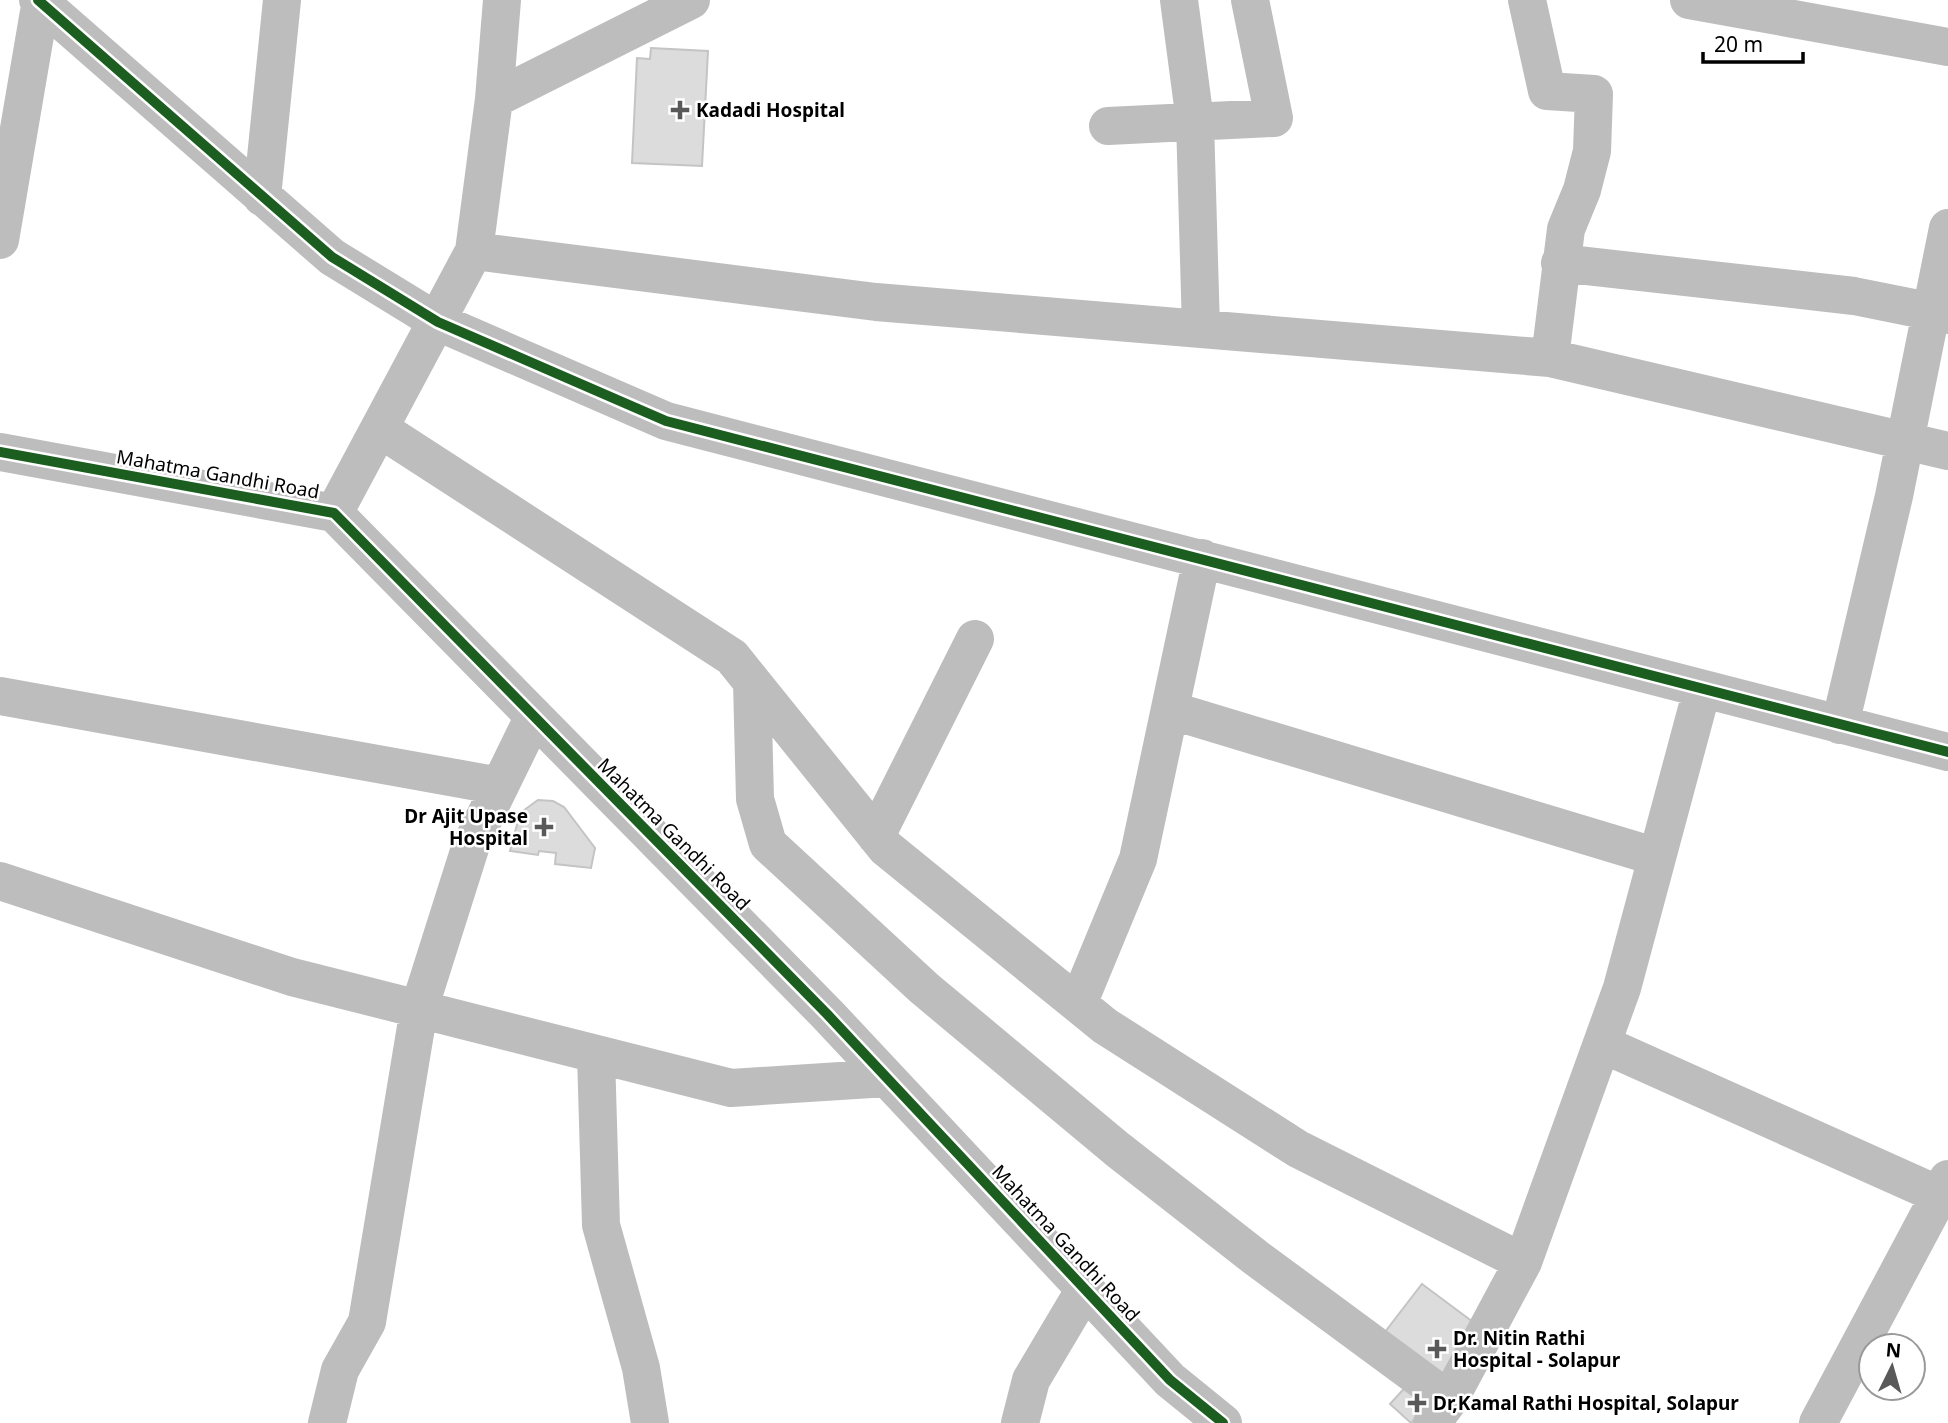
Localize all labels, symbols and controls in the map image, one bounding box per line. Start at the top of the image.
scale bar [1703,21,1803,65]
text: 20 m [1714,30,1763,58]
place label: Kadadi Hospital [696,97,845,123]
marker: Kadadi Hospital [670,100,690,120]
street label: Mahatma Gandhi Road [114,443,322,505]
street label: Mahatma Gandhi Road [592,752,756,916]
place label: Dr Ajit Upase Hospital [404,803,528,851]
marker: Dr Ajit Upase Hospital [534,817,554,837]
street label: Mahatma Gandhi Road [986,1159,1146,1327]
place label: Dr. Nitin Rathi Hospital - Solapur [1453,1325,1621,1373]
north arrow [1857,1332,1927,1402]
text: N [1885,1336,1902,1364]
marker: Dr. Nitin Rathi Hospital - Solapur [1427,1339,1447,1359]
place label: Dr,Kamal Rathi Hospital, Solapur [1433,1390,1739,1416]
marker: Dr,Kamal Rathi Hospital, Solapur [1407,1393,1427,1413]

